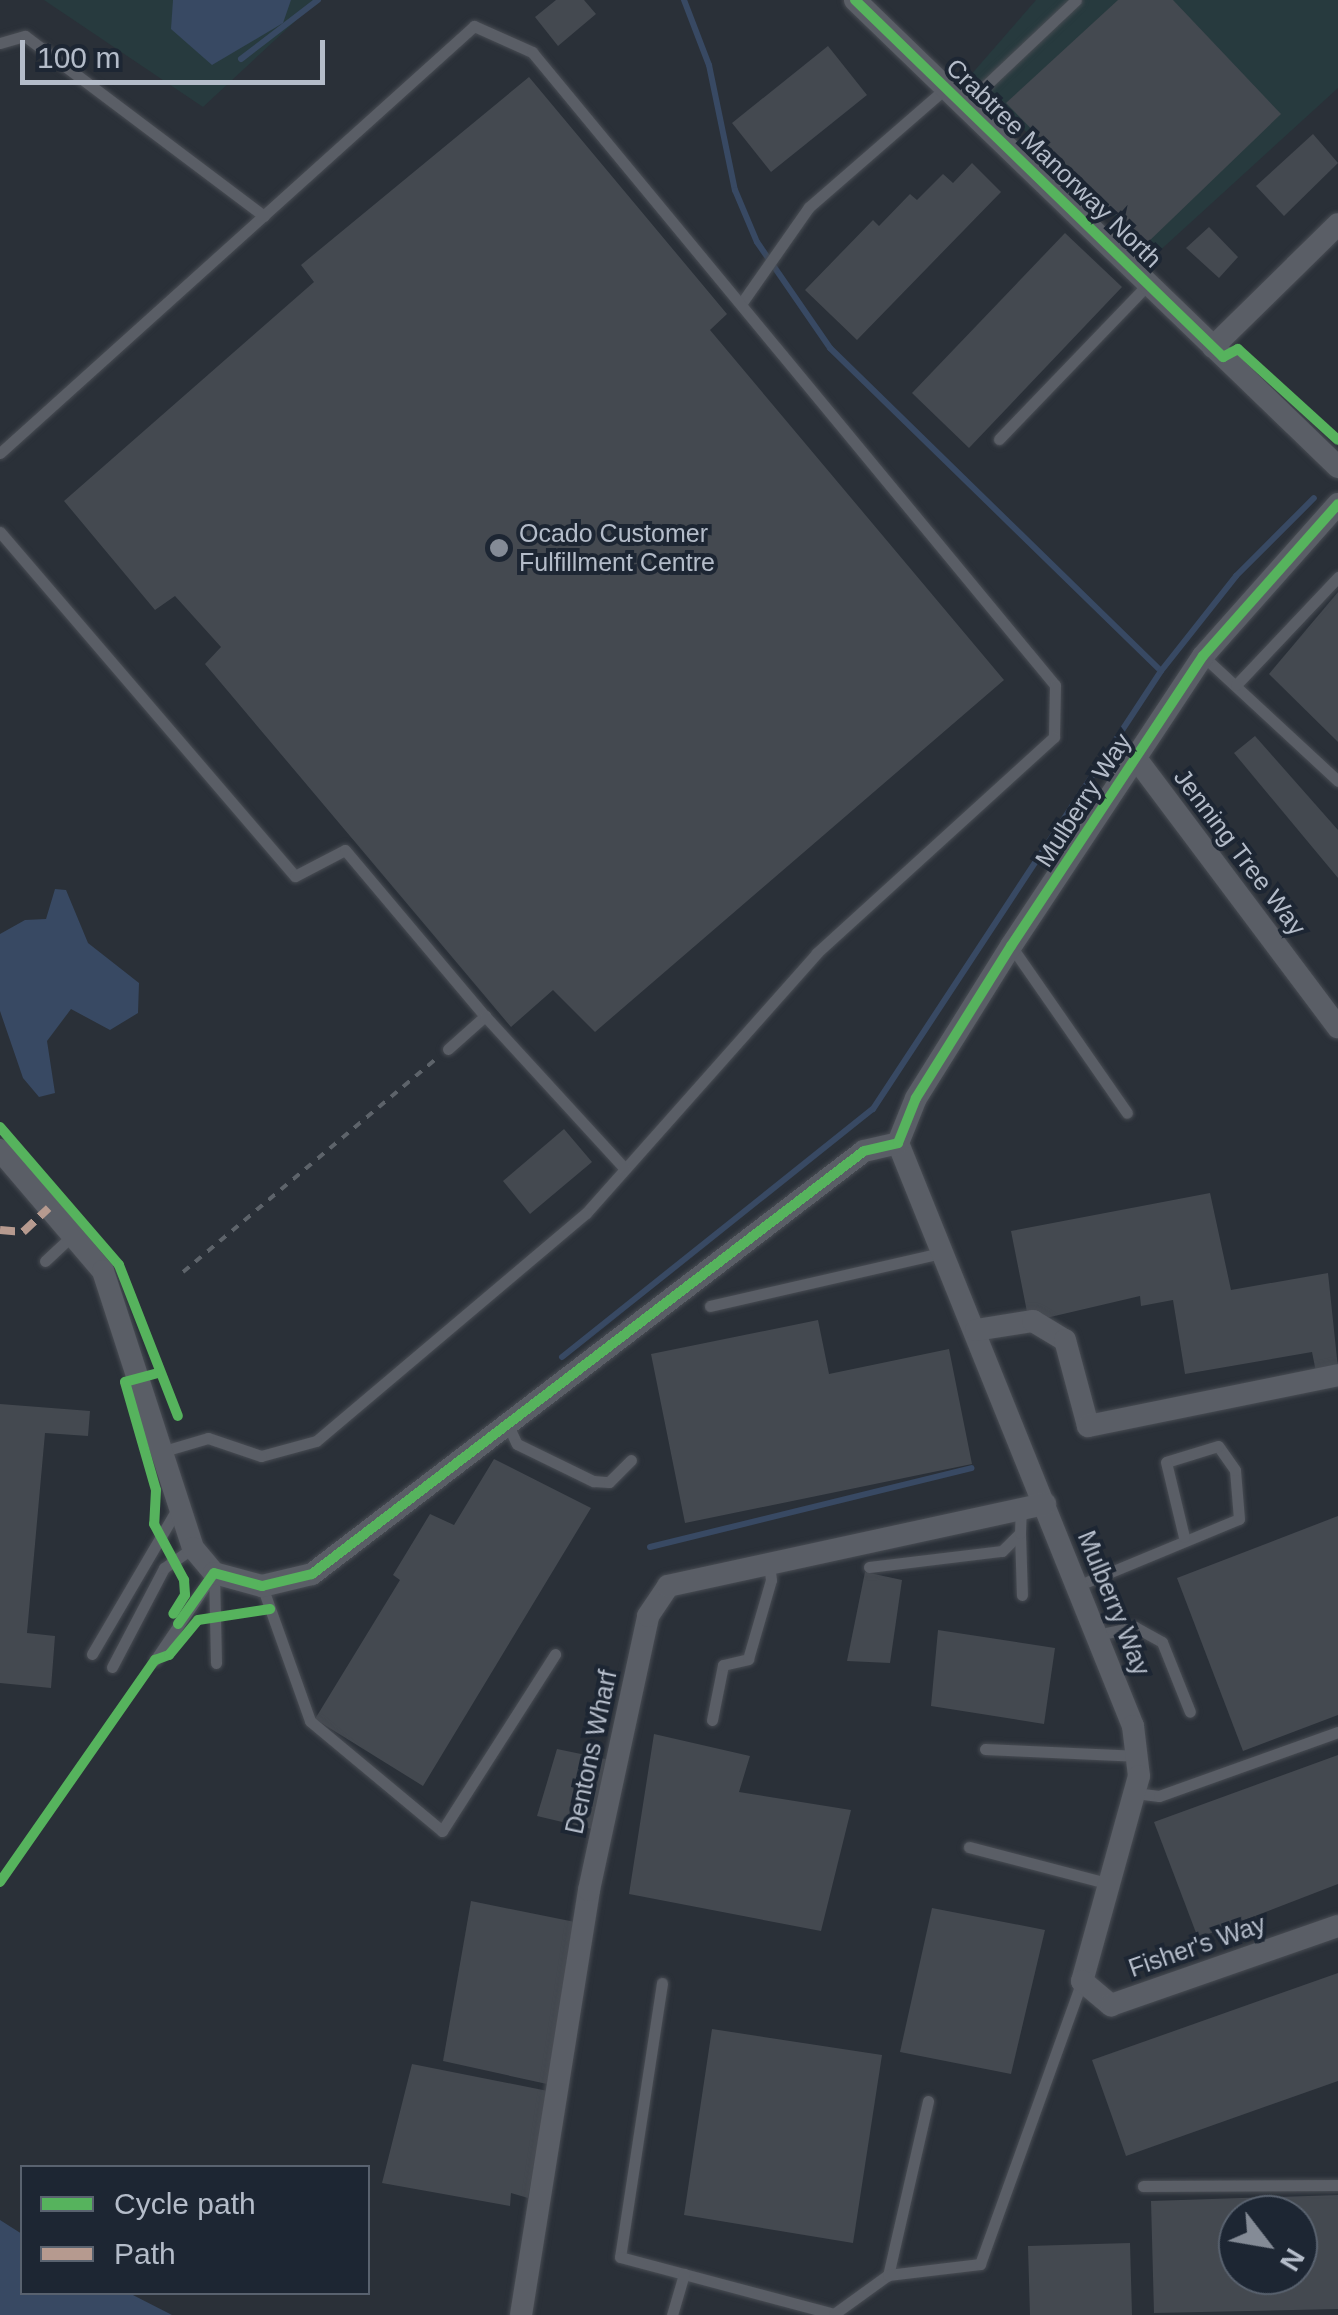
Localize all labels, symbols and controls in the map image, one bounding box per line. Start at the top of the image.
scale bar [25,20,330,82]
text: 100 m [37,41,120,74]
street label: Crabtree Manorway North [940,52,1168,274]
place label: Ocado Customer Fulfillment Centre [519,519,715,578]
marker: Ocado Customer Fulfillment Centre [488,537,510,559]
street label: Mulberry Way [1029,728,1137,872]
street label: Jenning Tree Way [1168,763,1312,941]
street label: Mulberry Way [1071,1526,1157,1680]
street label: Dentons Wharf [559,1667,623,1837]
street label: Fisher's Way [1125,1909,1269,1983]
legend [20,2165,370,2295]
text: Cycle path [114,2187,256,2220]
north arrow [1218,2195,1318,2295]
text: Path [114,2237,176,2270]
text: N [1274,2243,1311,2276]

